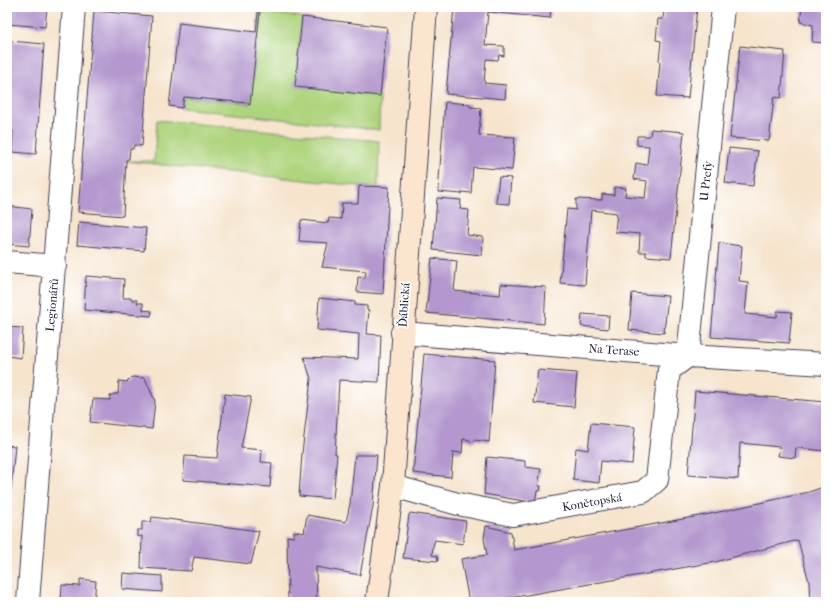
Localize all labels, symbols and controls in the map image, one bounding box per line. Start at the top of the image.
street label: U Prefy [697,160,715,202]
street label: Legionářů [43,277,61,332]
street label: Ďáblická [394,282,413,328]
street label: Na Terase [588,341,640,359]
street label: Konětopská [561,490,623,514]

